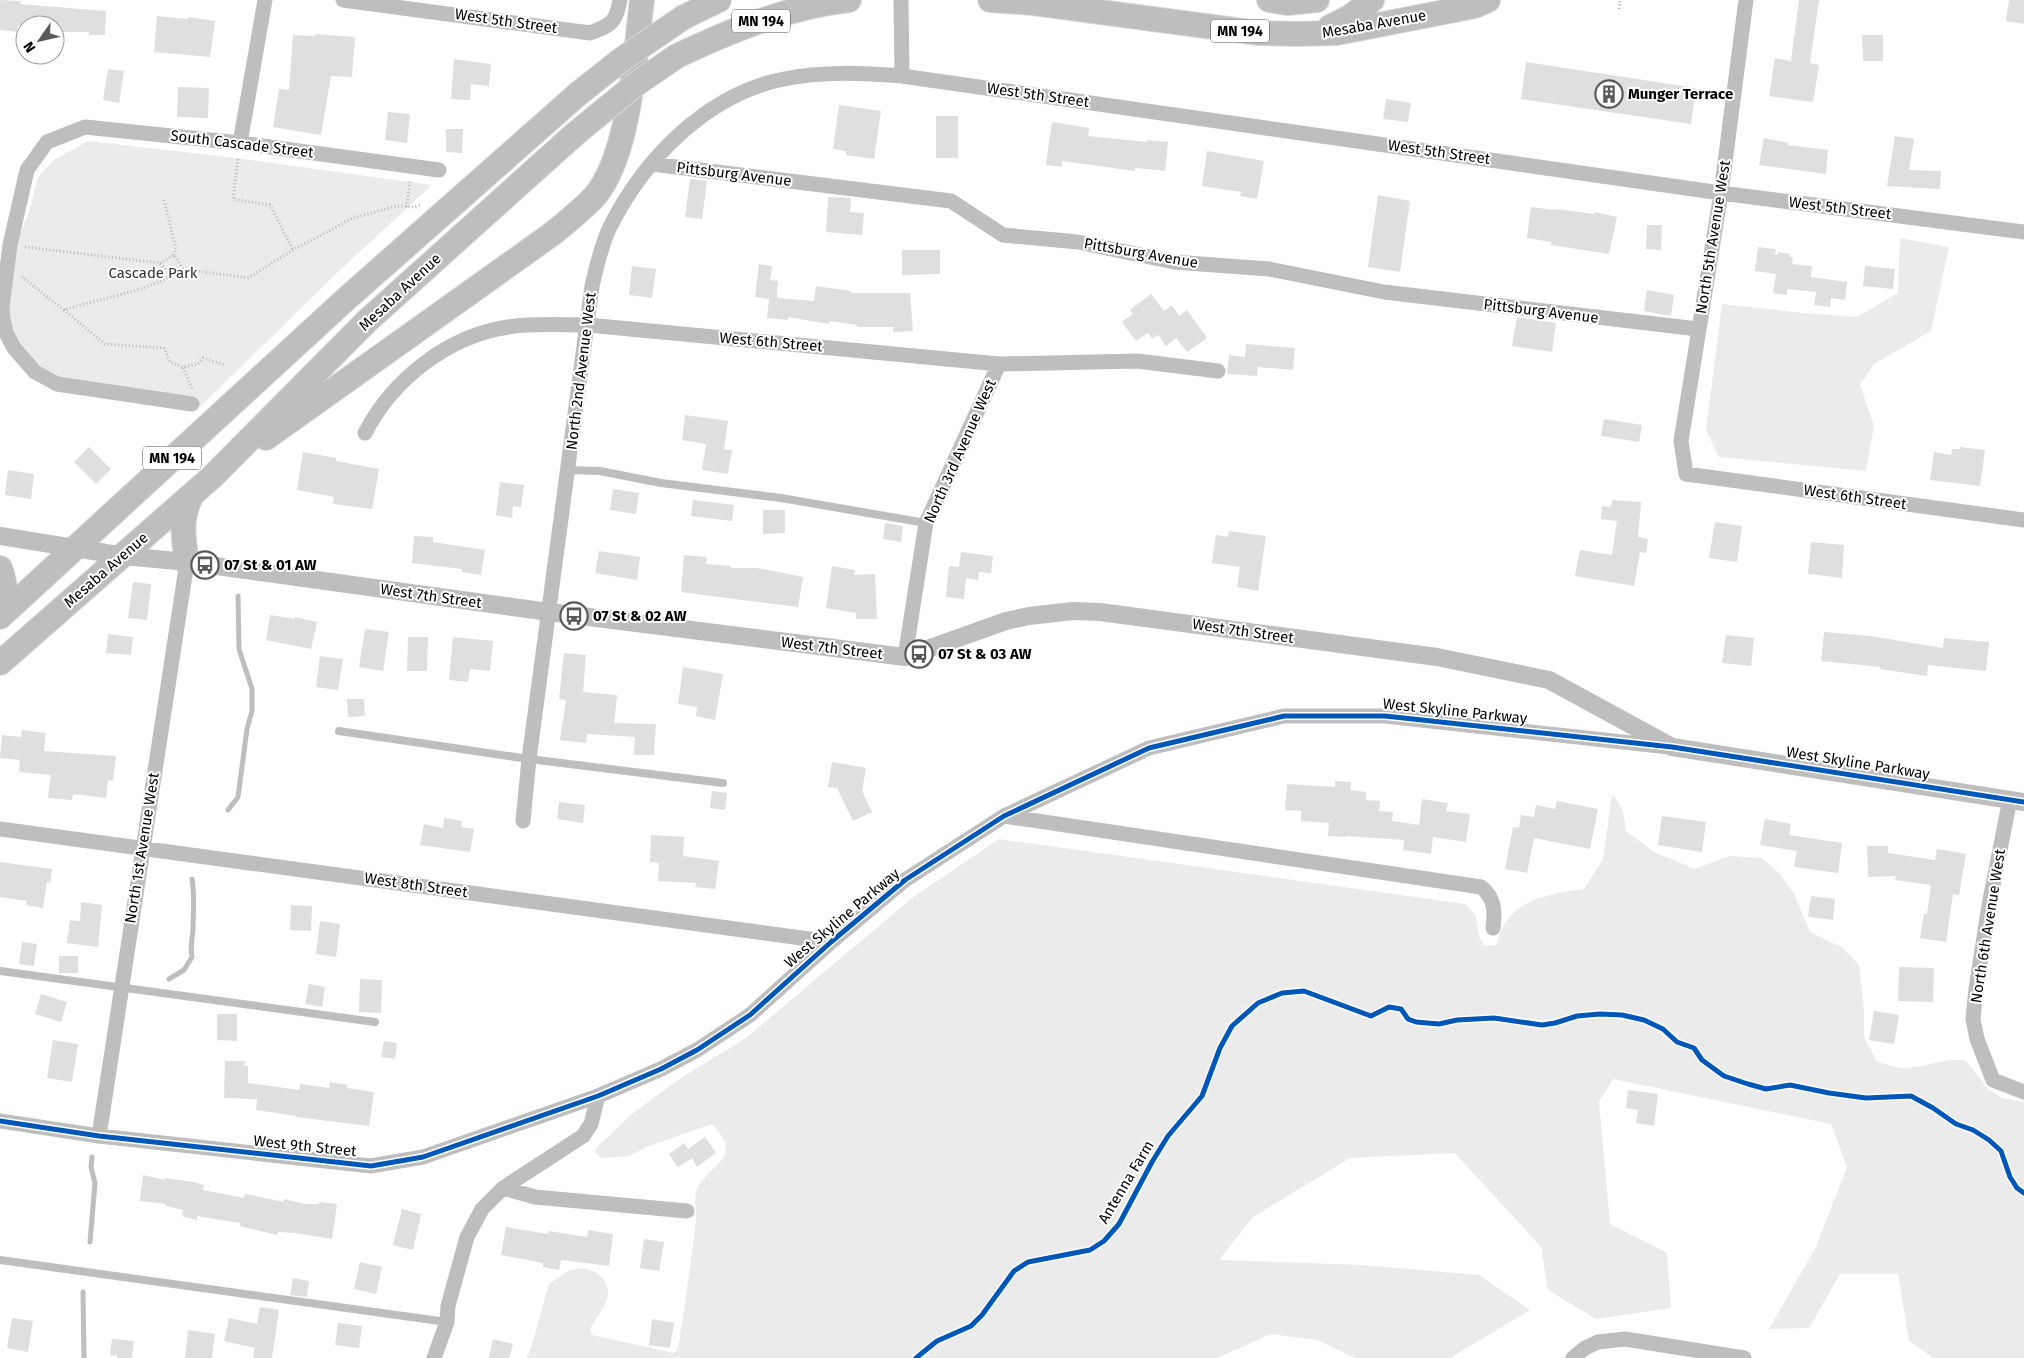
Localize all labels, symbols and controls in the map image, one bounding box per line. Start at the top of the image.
street label: West 5th Street [454,5,559,37]
street label: Mesaba Avenue [1320,6,1428,42]
road number: MN 194 [732,10,790,32]
north arrow [15,15,65,65]
road number: MN 194 [1211,20,1269,42]
text: N [20,38,39,56]
street label: West 5th Street [986,79,1091,111]
building icon: Munger Terrace [1594,79,1624,109]
place label: Munger Terrace [1628,85,1733,103]
street label: South Cascade Street [169,126,315,162]
street label: West 5th Street [1387,136,1492,168]
street label: Pittsburg Avenue [676,158,792,190]
street label: North 5th Avenue West [1692,158,1734,315]
street label: West 5th Street [1788,193,1893,223]
street label: Pittsburg Avenue [1083,234,1199,272]
street label: Mesaba Avenue [355,249,445,335]
park label: Cascade Park [108,264,198,282]
street label: North 2nd Avenue West [562,291,600,451]
street label: Pittsburg Avenue [1483,295,1599,327]
street label: West 6th Street [719,329,824,356]
street label: North 3rd Avenue West [920,376,1000,526]
road number: MN 194 [143,446,201,469]
street label: West 6th Street [1802,481,1908,513]
street label: Mesaba Avenue [60,529,152,611]
bus stop icon: 07 St & 01 AW [190,550,220,580]
place label: 07 St & 01 AW [224,556,317,574]
street label: West 7th Street [379,580,483,612]
bus stop icon: 07 St & 02 AW [559,601,589,631]
place label: 07 St & 02 AW [593,607,687,625]
street label: West 7th Street [1191,615,1295,647]
street label: West 7th Street [780,633,884,663]
bus stop icon: 07 St & 03 AW [904,639,934,669]
place label: 07 St & 03 AW [938,645,1032,663]
street label: West Skyline Parkway [1382,694,1529,728]
street label: West Skyline Parkway [1785,743,1932,783]
street label: North 1st Avenue West [121,771,163,925]
street label: North 6th Avenue West [1967,847,2009,1004]
street label: West Skyline Parkway [781,864,904,972]
street label: West 8th Street [363,869,469,901]
street label: West 9th Street [253,1132,358,1160]
street label: Antenna Farm [1094,1137,1158,1227]

